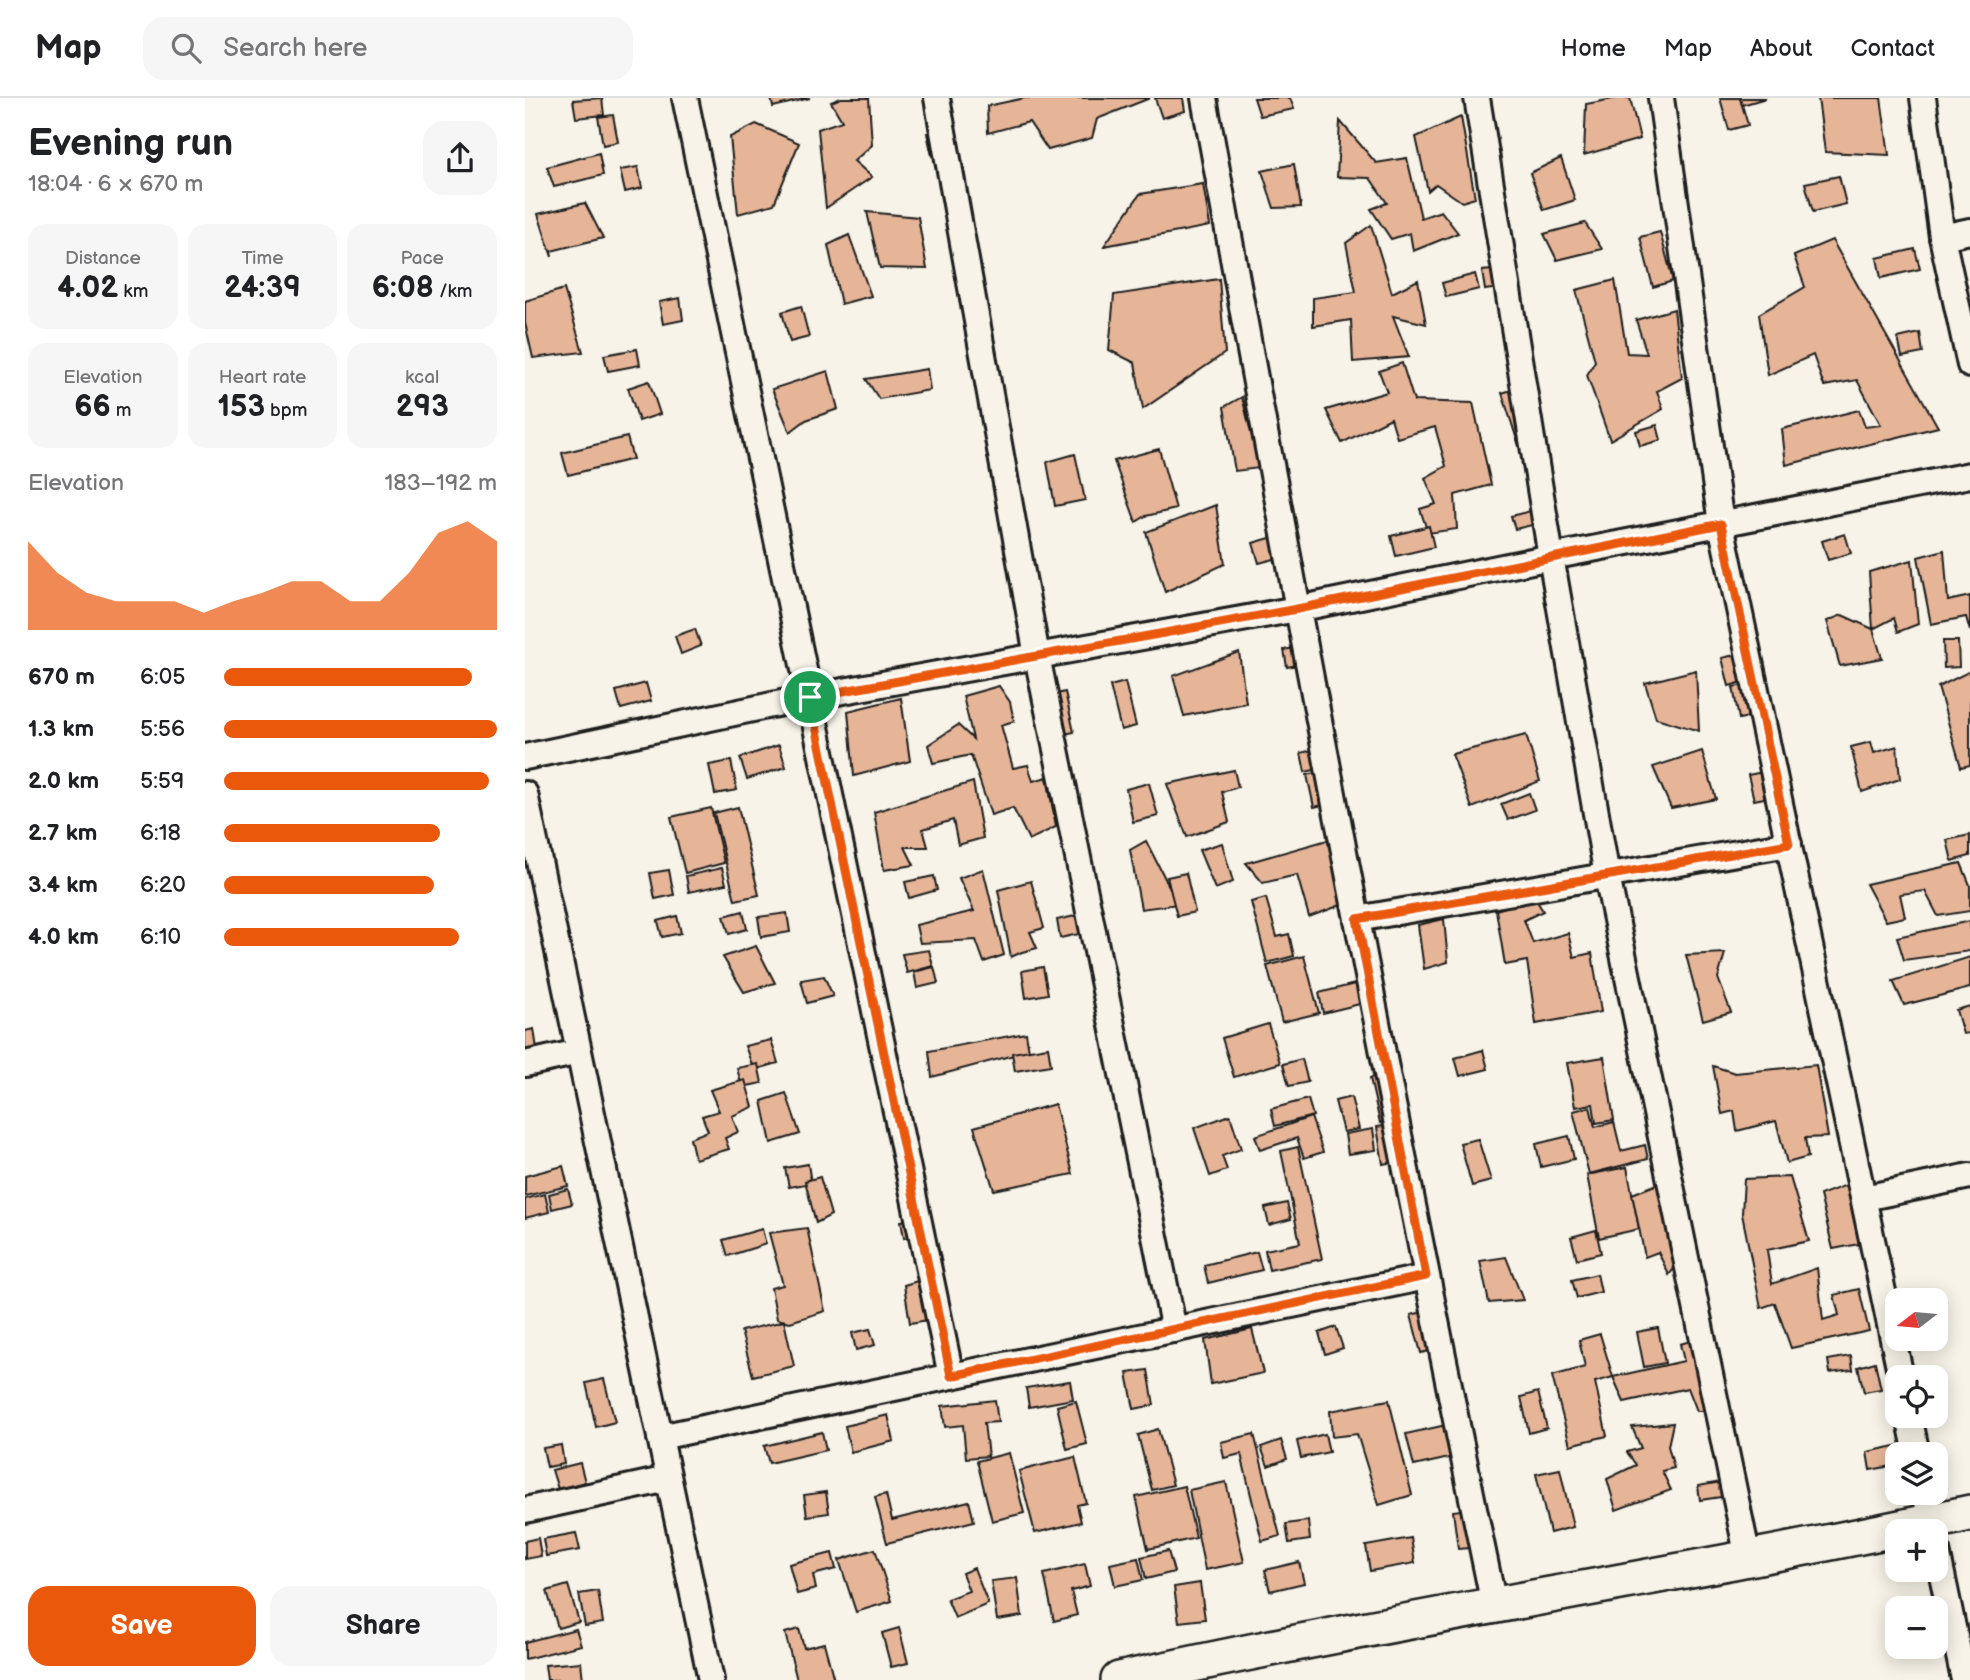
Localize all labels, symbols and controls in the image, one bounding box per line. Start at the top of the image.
search box [143,17,633,80]
text: Map [35,28,101,68]
icon: search [167,29,205,67]
text: Search here [223,33,367,64]
text: Home [1561,34,1626,63]
text: Map [1664,34,1712,63]
text: About [1750,34,1812,63]
text: Contact [1850,34,1935,63]
text: Evening run [28,121,233,166]
button: share [423,121,497,195]
text: 18:04 · 6 × 670 m [28,170,203,198]
text: Distance [65,247,141,270]
text: Time [241,247,284,270]
text: Pace [401,247,444,270]
text: 4.02 [57,270,118,306]
text: 24:39 [224,270,301,306]
text: 6:08 [372,270,434,306]
text: km [118,280,148,303]
text: /km [434,280,473,303]
text: Elevation [63,366,142,389]
text: Heart rate [219,366,306,389]
text: kcal [405,366,439,389]
text: 66 [74,389,111,425]
text: 153 [217,389,265,425]
text: 293 [396,389,449,425]
text: m [111,399,131,422]
text: bpm [265,399,308,422]
text: Elevation [28,469,124,497]
text: 183–192 m [384,469,497,497]
text: 670 m [28,663,95,691]
text: 6:05 [140,663,185,691]
pin [780,667,840,727]
icon: arrive [791,678,829,716]
text: 1.3 km [28,715,94,743]
text: 5:56 [140,715,185,743]
text: 2.0 km [28,767,99,795]
text: 5:59 [140,767,184,795]
text: 2.7 km [28,819,97,847]
text: 6:18 [140,819,181,847]
text: 3.4 km [28,871,98,899]
text: 6:20 [140,871,186,899]
text: 4.0 km [28,923,99,951]
text: 6:10 [140,923,181,951]
north arrow [1885,1288,1948,1351]
map controls [1885,1288,1948,1659]
button: locate [1885,1365,1948,1428]
button: layers [1885,1442,1948,1505]
button: + [1885,1519,1948,1582]
button: Save [28,1586,256,1666]
button: Share [270,1586,497,1666]
button: − [1885,1596,1948,1659]

